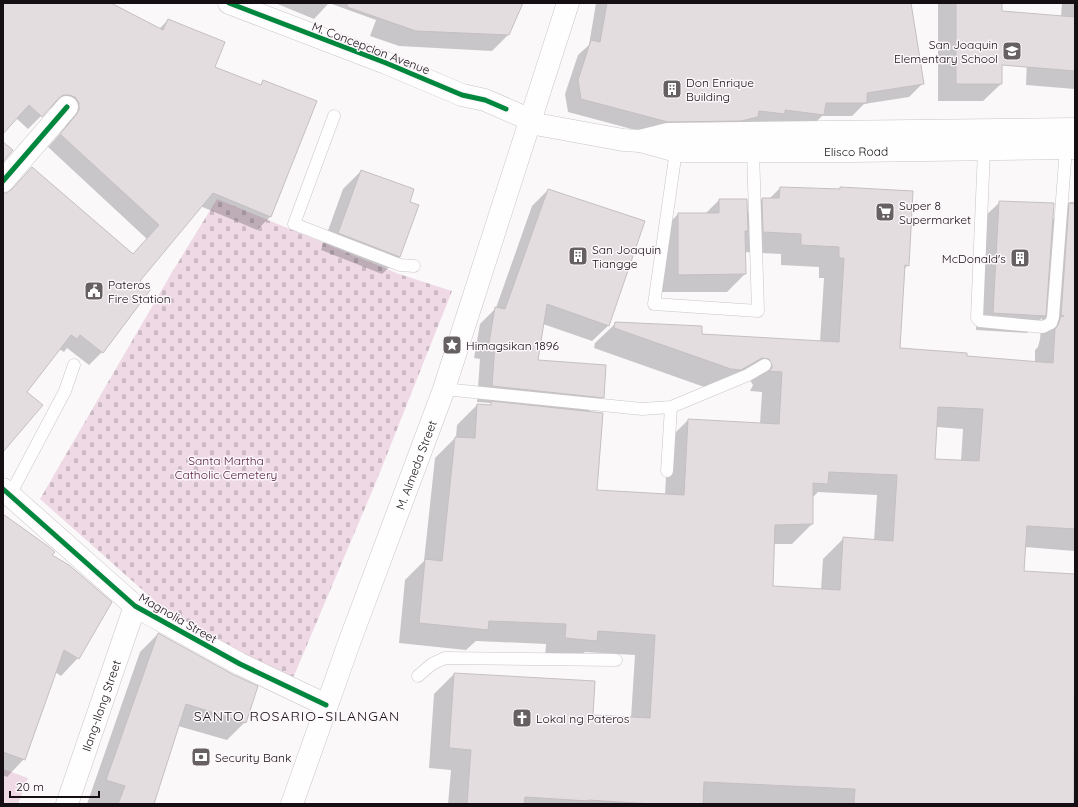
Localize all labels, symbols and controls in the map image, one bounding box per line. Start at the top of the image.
street label: M. Concepcion Avenue [310,19,432,77]
place label: San Joaquin Elementary School [894,37,998,66]
school or university icon: San Joaquin Elementary School [1001,40,1023,62]
place label: Don Enrique Building [686,75,754,104]
building icon: Don Enrique Building [661,78,683,100]
street label: Elisco Road [824,143,888,159]
place label: Super 8 Supermarket [899,198,971,227]
supermarket icon: Super 8 Supermarket [874,201,896,223]
place label: San Joaquin Tiangge [592,242,661,271]
building icon: San Joaquin Tiangge [567,245,589,267]
building icon: McDonald's [1009,247,1031,269]
place label: McDonald's [942,251,1006,266]
place label: Pateros Fire Station [108,277,171,306]
public building icon: Pateros Fire Station [83,280,105,302]
place icon: Himagsikan 1896 [441,334,463,356]
place label: Himagsikan 1896 [466,338,559,353]
street label: M. Almeda Street [392,418,439,512]
park label: Santa Martha Catholic Cemetery [175,453,277,482]
street label: Magnolia Street [136,590,220,646]
street label: Ilang-Ilang Street [78,658,123,753]
district label: SANTO ROSARIO–SILANGAN [194,707,400,725]
church icon: Lokal ng Pateros [511,707,533,729]
place label: Lokal ng Pateros [536,711,630,726]
bank icon: Security Bank [190,746,212,768]
place label: Security Bank [215,750,291,765]
scale bar [10,773,99,799]
text: 20 m [16,779,44,794]

